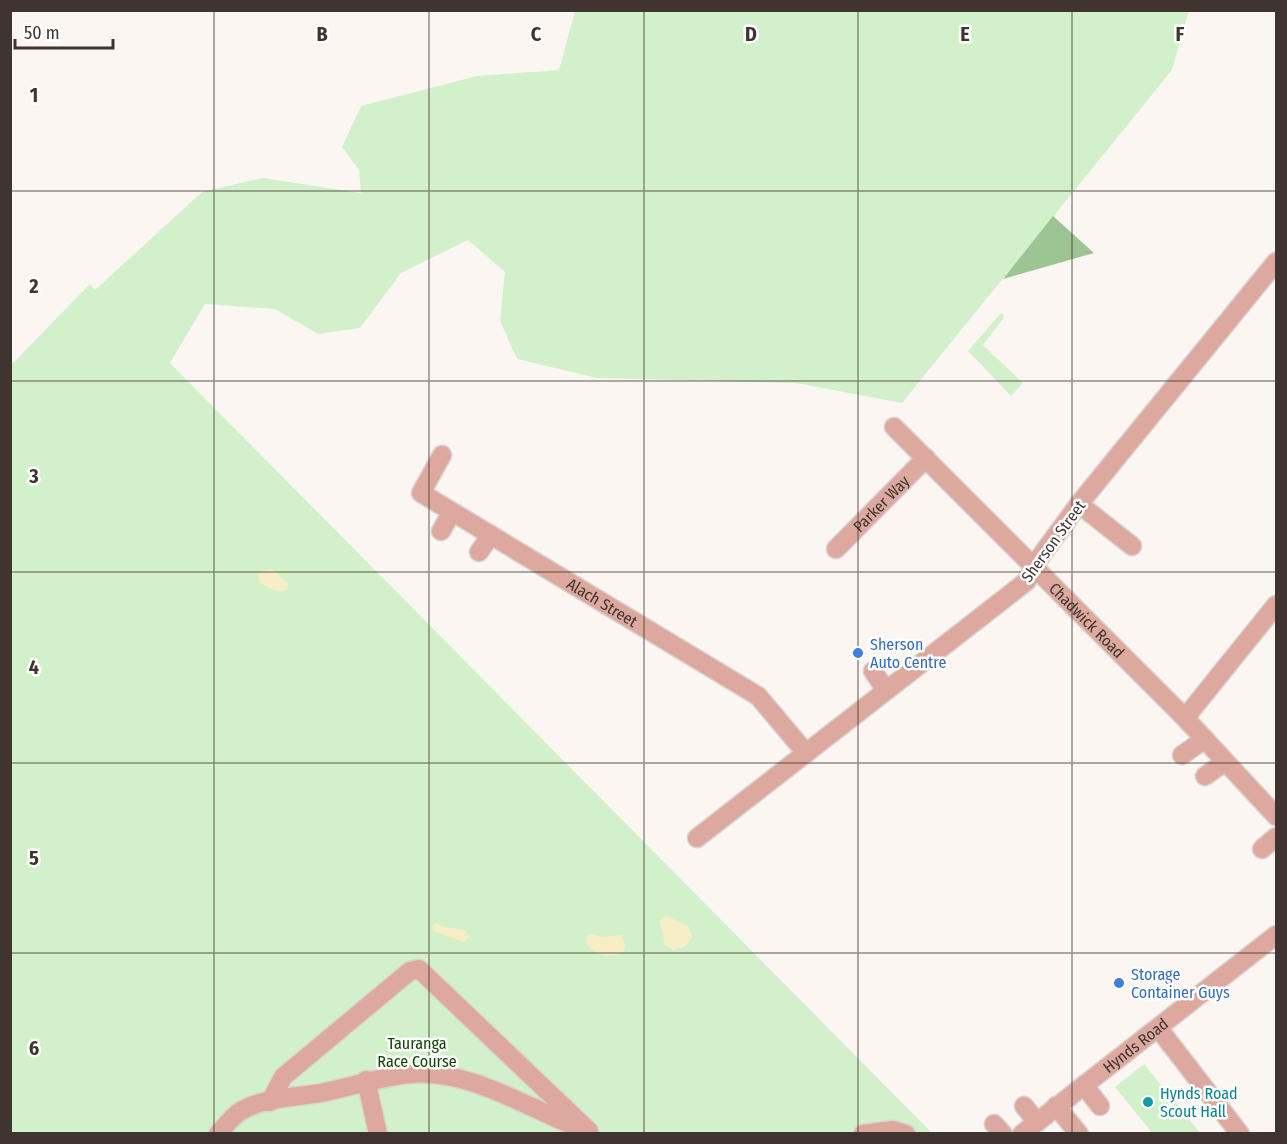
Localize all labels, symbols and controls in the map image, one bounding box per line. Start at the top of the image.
scale bar [15,12,112,50]
text: 50 m [24,22,60,44]
text: B [316,22,328,46]
text: C [531,22,542,46]
text: D [745,22,757,46]
text: E [960,22,970,46]
text: F [1176,22,1185,46]
text: 1 [30,83,38,107]
text: 2 [28,274,39,298]
text: 3 [28,464,39,488]
street label: Parker Way [849,471,914,536]
street label: Sherson Street [1017,496,1090,586]
street label: Alach Street [563,574,641,631]
street label: Chadwick Road [1045,579,1128,662]
place label: Sherson Auto Centre [870,635,946,672]
marker: Sherson Auto Centre [851,646,865,660]
text: 4 [29,655,39,679]
text: 5 [29,846,39,870]
place label: Storage Container Guys [1131,965,1230,1002]
marker: Storage Container Guys [1112,976,1126,990]
street label: Hynds Road [1099,1014,1172,1077]
park label: Tauranga Race Course [377,1034,457,1071]
text: 6 [29,1036,39,1060]
place label: Hynds Road Scout Hall [1160,1084,1238,1121]
marker: Hynds Road Scout Hall [1141,1095,1155,1109]

